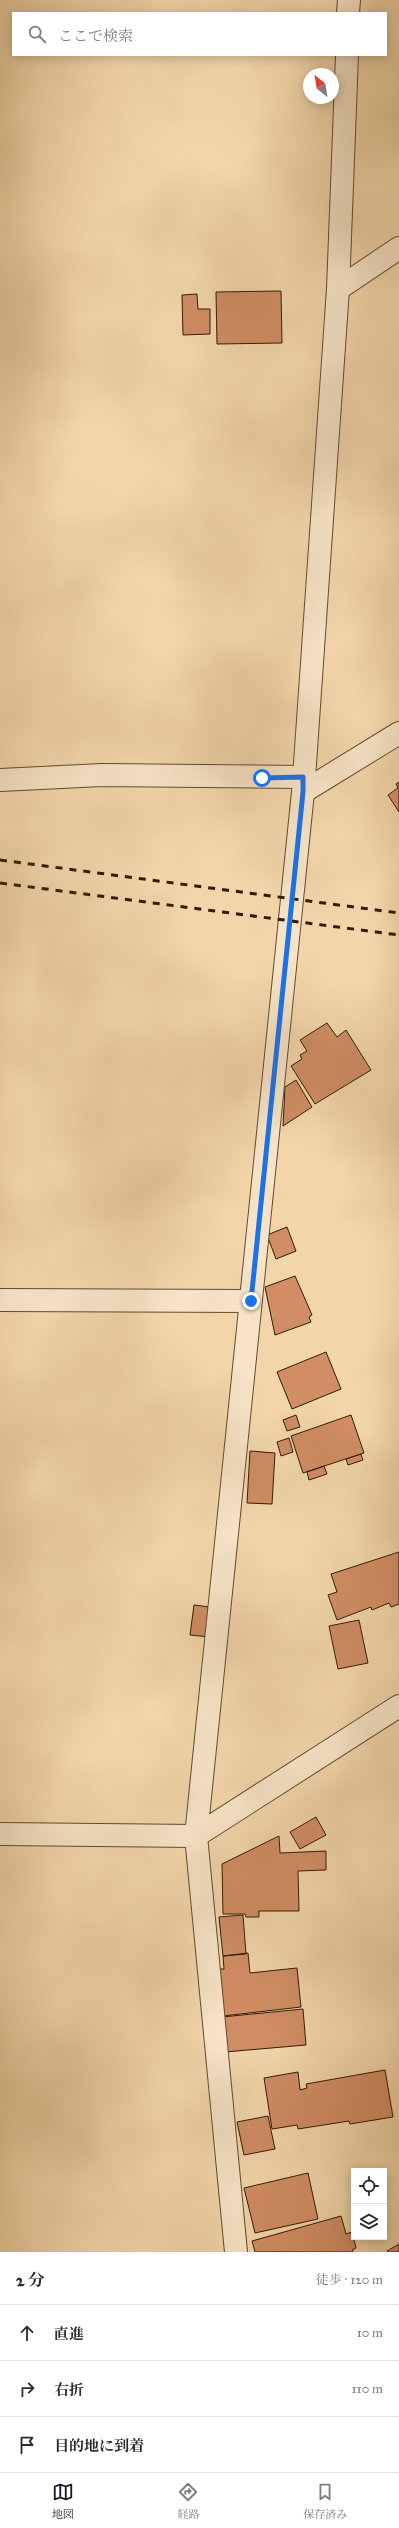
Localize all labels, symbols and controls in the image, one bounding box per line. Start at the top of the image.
search box [12,12,387,56]
icon: search [26,23,48,45]
text: ここで検索 [58,27,133,45]
north arrow [303,68,339,104]
route start [253,769,271,787]
route end [242,1292,260,1310]
map controls [351,2168,387,2240]
button: locate [351,2168,387,2204]
button: layers [351,2204,387,2240]
text: 2 分 [16,2270,45,2291]
text: 徒歩 · 120 m [316,2272,383,2288]
icon: ahead [16,2322,38,2344]
text: 直進 [54,2325,84,2343]
text: 10 m [357,2325,383,2341]
icon: right [16,2378,38,2400]
text: 右折 [54,2381,84,2399]
text: 110 m [351,2381,383,2397]
icon: arrive [16,2434,38,2456]
text: 目的地に到着 [54,2437,144,2455]
tab: 地図 [52,2481,74,2521]
tab: 経路 [177,2481,199,2521]
tab: 保存済み [303,2481,347,2521]

